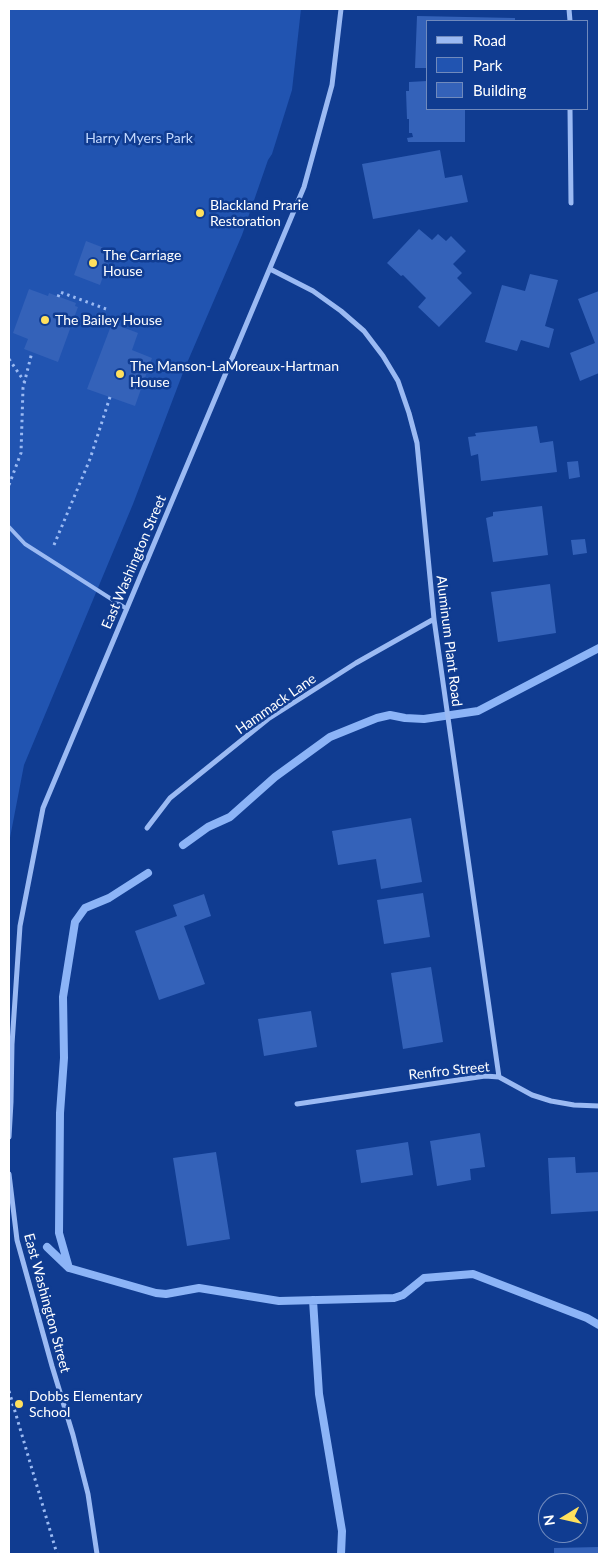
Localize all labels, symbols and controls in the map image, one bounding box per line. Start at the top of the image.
legend [426,20,588,110]
text: Road [473,31,506,49]
text: Park [473,56,502,74]
text: Building [473,81,526,99]
park label: Harry Myers Park [85,130,193,146]
place label: Blackland Prarie Restoration [210,197,309,230]
marker: Blackland Prarie Restoration [194,207,206,219]
place label: The Carriage House [103,247,181,280]
marker: The Carriage House [87,257,99,269]
place label: The Bailey House [55,312,162,328]
marker: The Bailey House [39,314,51,326]
place label: The Manson-LaMoreaux-Hartman House [130,358,339,391]
marker: The Manson-LaMoreaux-Hartman House [114,368,126,380]
street label: East Washington Street [98,493,170,631]
street label: Aluminum Plant Road [433,574,465,708]
street label: Hammack Lane [233,670,319,738]
street label: Renfro Street [408,1058,490,1084]
street label: East Washington Street [20,1231,74,1375]
place label: Dobbs Elementary School [29,1388,142,1420]
marker: Dobbs Elementary School [13,1398,25,1410]
north arrow [538,1493,588,1543]
text: N [539,1514,558,1527]

